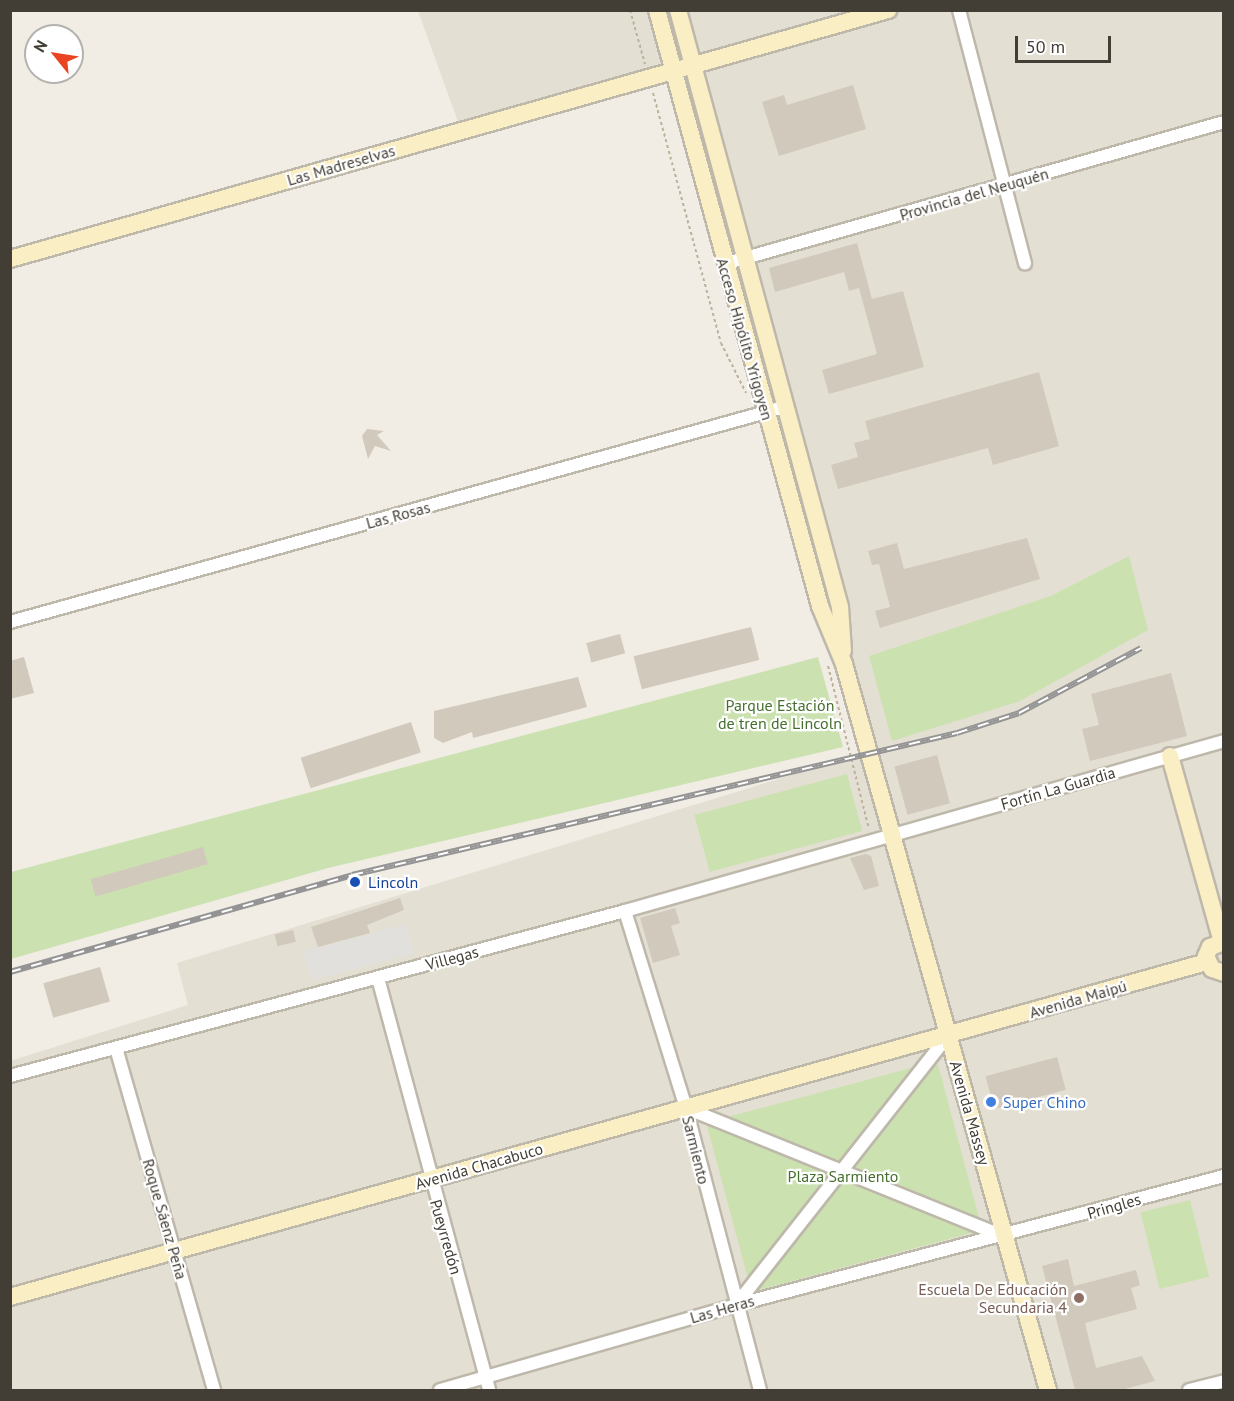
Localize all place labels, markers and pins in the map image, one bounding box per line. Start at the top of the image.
place label: Lincoln [368,872,418,892]
marker: Lincoln [346,873,364,891]
place label: Super Chino [1003,1092,1086,1112]
marker: Super Chino [984,1095,998,1109]
place label: Escuela De Educación Secundaria 4 [918,1279,1067,1317]
marker: Escuela De Educación Secundaria 4 [1072,1291,1086,1305]

